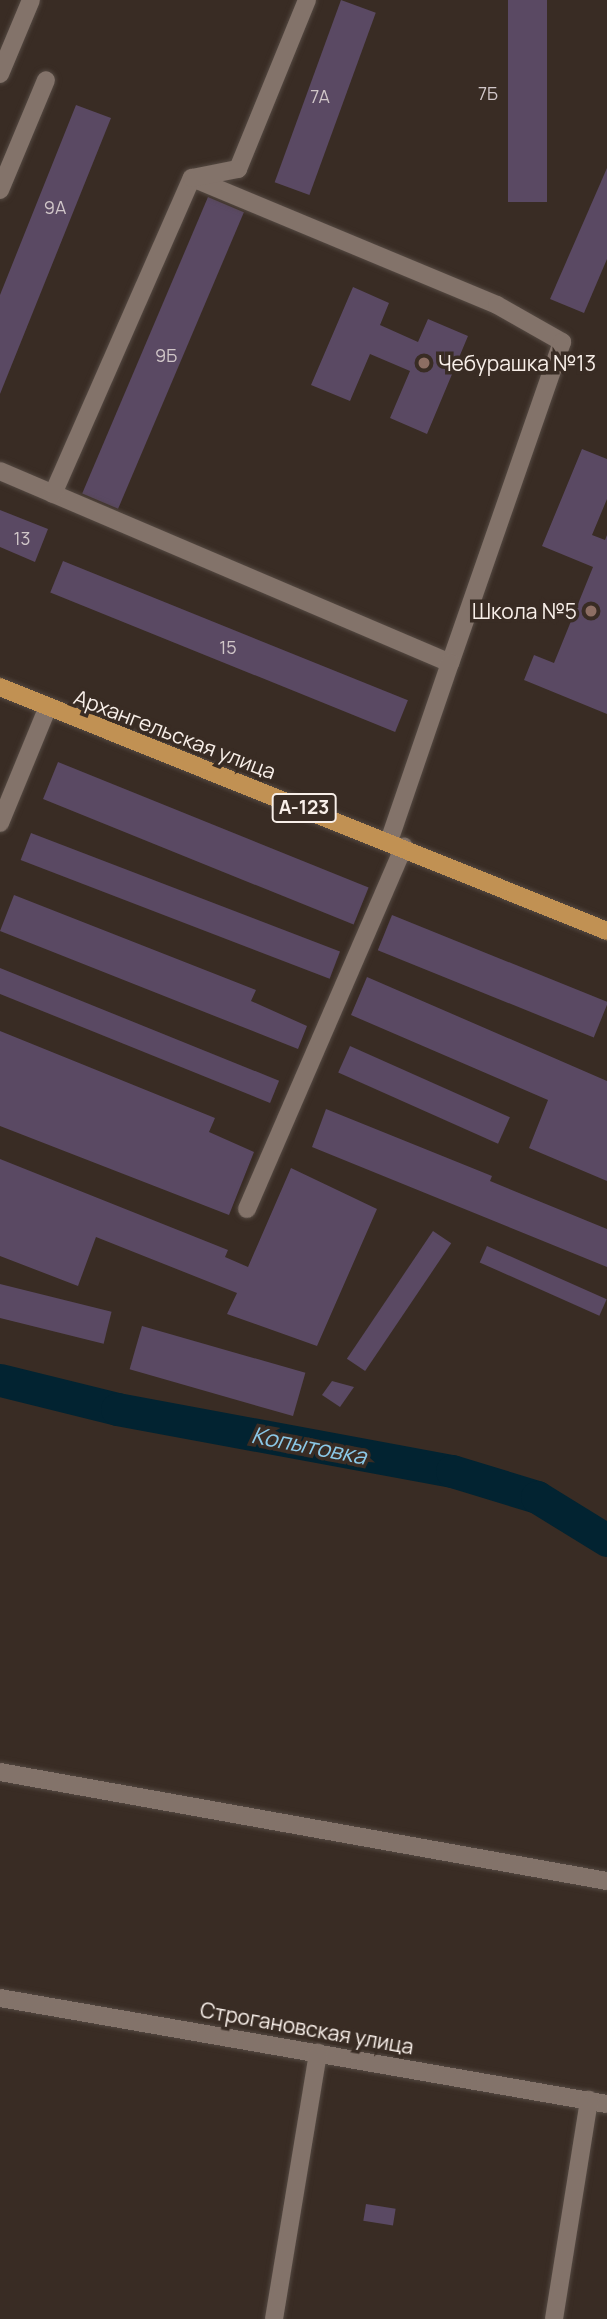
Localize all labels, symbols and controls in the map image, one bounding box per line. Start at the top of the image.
house number: 7Б [478,82,498,104]
house number: 7А [310,85,330,107]
house number: 9А [44,196,66,218]
house number: 9Б [155,344,177,366]
place label: Чебурашка №13 [438,350,596,376]
marker: Чебурашка №13 [416,355,432,371]
house number: 13 [14,527,30,549]
place label: Школа №5 [472,598,577,624]
marker: Школа №5 [583,603,599,619]
house number: 15 [219,636,237,658]
street label: Архангельская улица [70,684,280,784]
road number: А-123 [271,792,337,824]
water label: Копытовка [249,1420,369,1470]
street label: Строгановская улица [198,1997,416,2059]

